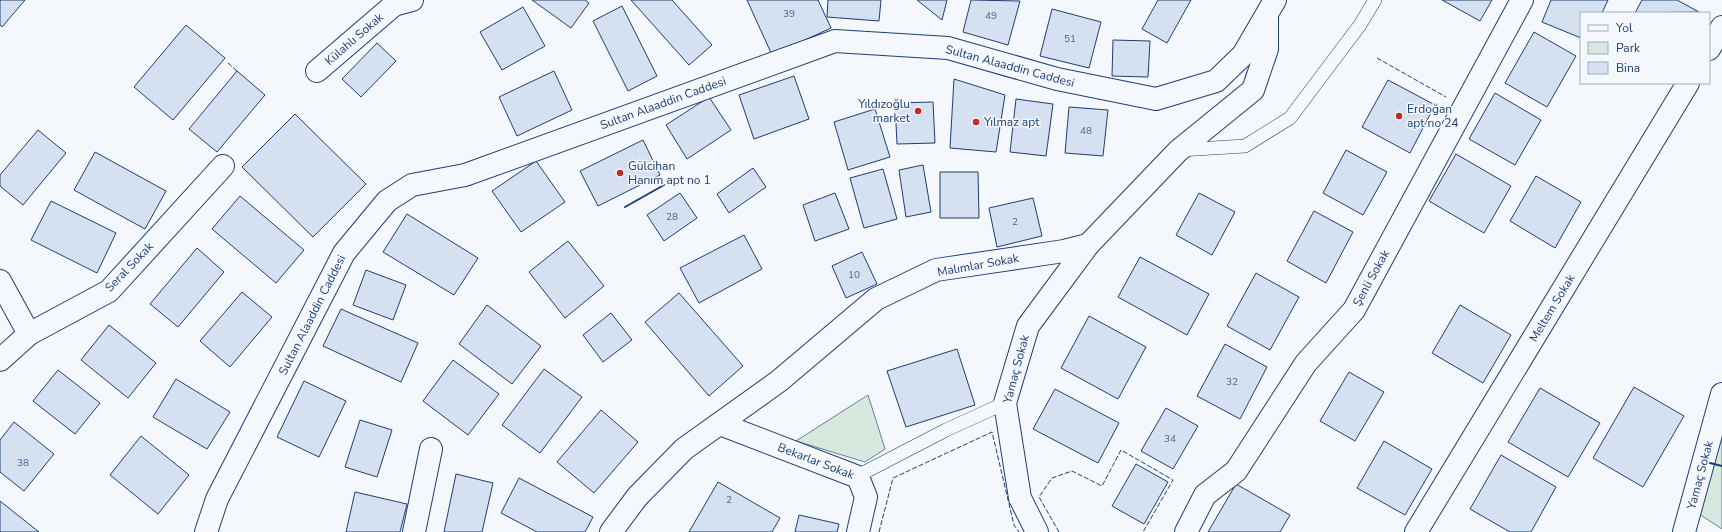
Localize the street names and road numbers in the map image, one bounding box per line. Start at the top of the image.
street label: Külahlı Sokak [321,8,387,69]
street label: Sultan Alaaddin Caddesi [944,41,1076,91]
street label: Sultan Alaaddin Caddesi [598,73,728,133]
street label: Seral Sokak [101,238,157,295]
street label: Şenli Sokak [1349,246,1394,309]
street label: Malımlar Sokak [936,250,1021,280]
street label: Sultan Alaaddin Caddesi [275,252,349,378]
street label: Meltem Sokak [1525,270,1579,345]
street label: Yamaç Sokak [999,332,1033,406]
street label: Yamaç Sokak [1683,438,1717,512]
street label: Bekarlar Sokak [775,439,857,483]

